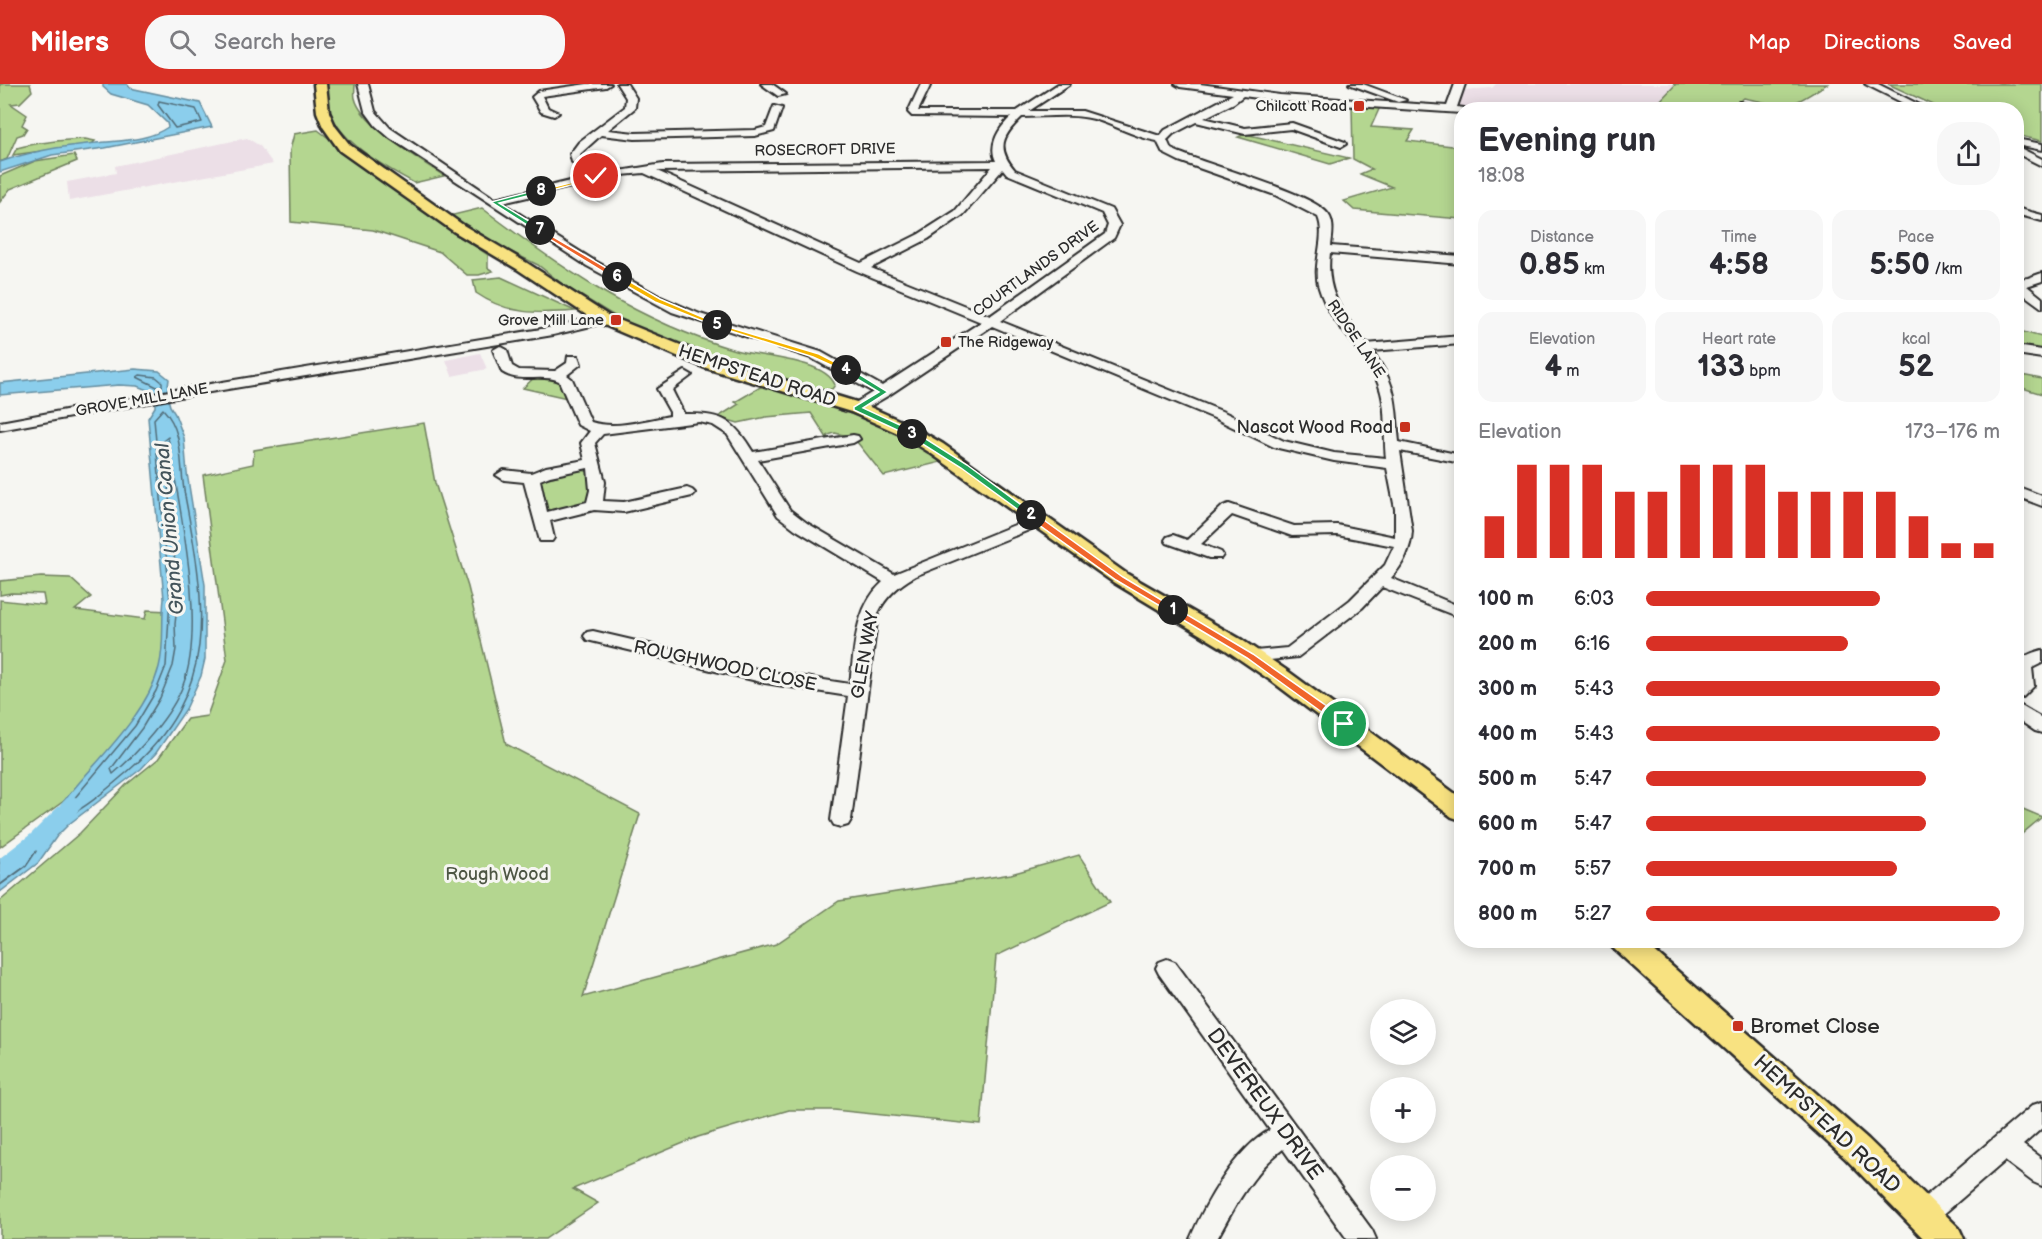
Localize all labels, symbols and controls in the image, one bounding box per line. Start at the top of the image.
search box [145,15,565,69]
text: Milers [30,26,109,59]
icon: search [166,26,199,59]
text: Search here [214,29,336,56]
text: Map [1748,30,1791,55]
text: Directions [1824,30,1920,55]
text: Saved [1953,30,2012,55]
place label: Chilcott Road [1255,97,1347,116]
marker: Chilcott Road [1352,99,1366,113]
text: Evening run [1478,121,1656,161]
button: share [1937,122,2000,185]
street label: ROSECROFT DRIVE [754,139,896,161]
pin [570,150,621,201]
icon: check [579,159,612,192]
text: 18:08 [1478,164,1525,188]
pin: 8 [526,176,556,206]
text: 8 [536,181,546,200]
pin: 7 [525,215,555,245]
street label: COURTLANDS DRIVE [969,217,1103,321]
text: 7 [536,220,544,239]
text: Distance [1530,228,1594,247]
text: Time [1721,228,1757,247]
text: Pace [1898,228,1934,247]
text: 0.85 [1519,247,1580,283]
text: 4:58 [1709,247,1769,283]
text: 5:50 [1869,247,1930,283]
text: km [1580,260,1605,279]
text: /km [1930,260,1963,279]
pin: 6 [602,262,632,292]
text: 6 [612,267,622,286]
street label: RIDGE LANE [1323,296,1389,382]
pin: 5 [702,310,732,340]
place label: Grove Mill Lane [498,311,604,330]
marker: Grove Mill Lane [609,313,623,327]
text: 5 [712,315,722,334]
text: Elevation [1529,330,1595,349]
text: Heart rate [1702,330,1776,349]
text: kcal [1902,330,1930,349]
place label: The Ridgeway [958,333,1054,352]
marker: The Ridgeway [939,335,953,349]
street label: HEMPSTEAD ROAD [676,341,838,411]
text: 4 [1544,349,1562,385]
text: 133 [1697,349,1745,385]
text: 52 [1898,349,1934,385]
pin: 4 [831,355,861,385]
text: 4 [841,360,851,379]
text: m [1562,362,1580,381]
text: bpm [1745,362,1781,381]
street label: GROVE MILL LANE [74,379,210,421]
place label: Nascot Wood Road [1237,417,1393,438]
pin: 3 [897,419,927,449]
marker: Nascot Wood Road [1398,420,1412,434]
text: Elevation [1478,420,1561,444]
text: 173–176 m [1905,420,2000,444]
text: 3 [907,424,917,443]
water label: Grand Union Canal [150,441,189,616]
pin: 2 [1016,500,1046,530]
text: 2 [1026,505,1036,524]
text: 100 m [1478,587,1534,611]
text: 6:03 [1574,587,1614,611]
pin: 1 [1158,595,1188,625]
text: 1 [1170,600,1176,619]
street label: GLEN WAY [847,609,883,700]
text: 200 m [1478,632,1537,656]
text: 6:16 [1574,632,1610,656]
street label: ROUGHWOOD CLOSE [632,636,818,696]
text: 300 m [1478,677,1537,701]
text: 5:43 [1574,677,1614,701]
pin [1318,698,1369,749]
icon: arrive [1327,707,1360,740]
text: 400 m [1478,722,1537,746]
text: 5:43 [1574,722,1614,746]
text: 500 m [1478,767,1537,791]
text: 5:47 [1574,767,1612,791]
text: 600 m [1478,812,1538,836]
text: 5:47 [1574,812,1612,836]
text: 700 m [1478,857,1536,881]
text: 5:57 [1574,857,1611,881]
park label: Rough Wood [445,864,549,885]
text: 800 m [1478,902,1537,926]
text: 5:27 [1574,902,1611,926]
map controls [1370,999,1436,1221]
button: layers [1370,999,1436,1065]
place label: Bromet Close [1750,1014,1880,1039]
marker: Bromet Close [1731,1019,1745,1033]
street label: DEVEREUX DRIVE [1202,1023,1328,1185]
street label: HEMPSTEAD ROAD [1748,1050,1906,1198]
button: + [1370,1077,1436,1143]
button: − [1370,1155,1436,1221]

